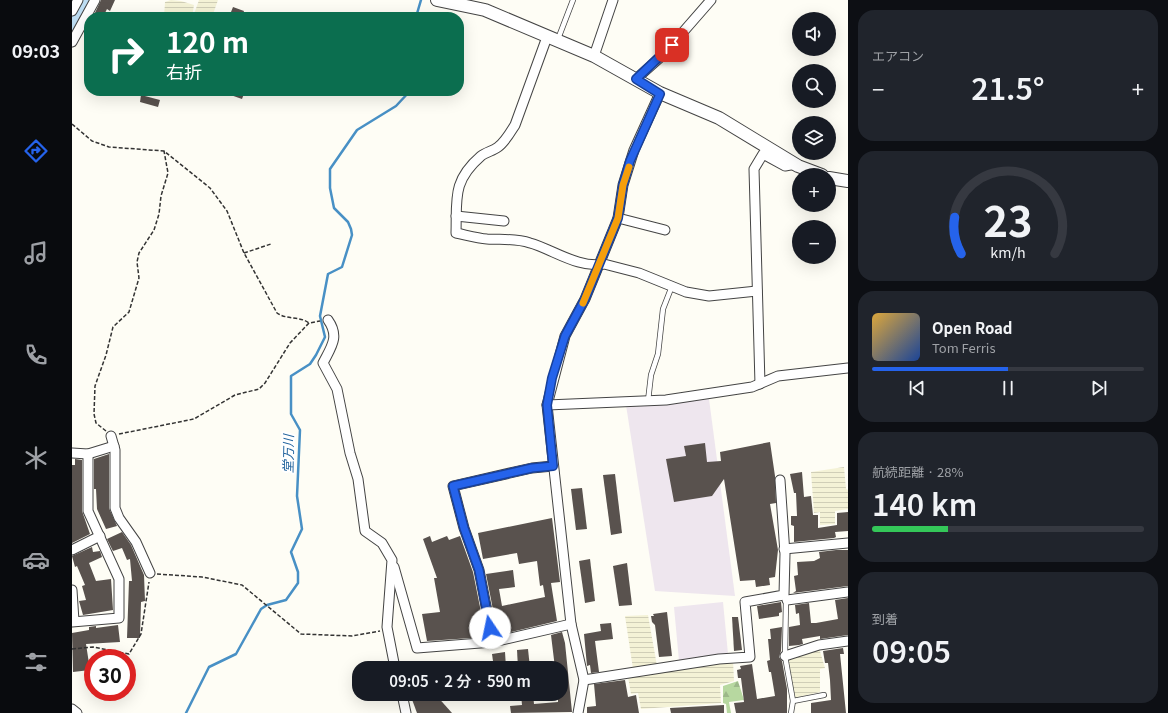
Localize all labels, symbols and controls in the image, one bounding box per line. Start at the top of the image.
map controls [792,12,836,264]
button: sound [792,12,836,56]
text: 120 m [166,21,249,61]
icon: right [100,28,152,80]
pin [655,28,689,62]
icon: arrive [661,34,683,56]
text: 09:03 [12,37,60,63]
text: エアコン [872,46,924,65]
text: 右折 [166,58,202,84]
button: search [792,64,836,108]
text: 21.5° [971,65,1045,109]
text: − [872,72,884,104]
text: + [1132,72,1144,104]
button: layers [792,116,836,160]
icon: directions [22,137,50,165]
button: + [792,168,836,212]
text: 23 [983,189,1033,249]
button: − [792,220,836,264]
icon: music [22,239,50,267]
text: km/h [990,240,1026,261]
text: Open Road [932,317,1013,338]
text: Tom Ferris [932,338,996,357]
icon: phone [22,341,50,369]
icon: previous [906,377,928,399]
icon: pause [997,377,1019,399]
icon: next [1088,377,1110,399]
water label: 堂万川 [278,432,297,474]
icon: climate [22,444,50,472]
text: 航続距離 · 28% [872,462,964,481]
text: 140 km [872,481,977,525]
icon: car [22,546,50,574]
position arrow [469,607,511,649]
text: 到着 [872,609,898,628]
text: 09:05 [872,628,951,672]
icon: filters [22,648,50,676]
speed limit sign: 30 [84,649,136,701]
text: 09:05 · 2 分 · 590 m [389,670,531,691]

